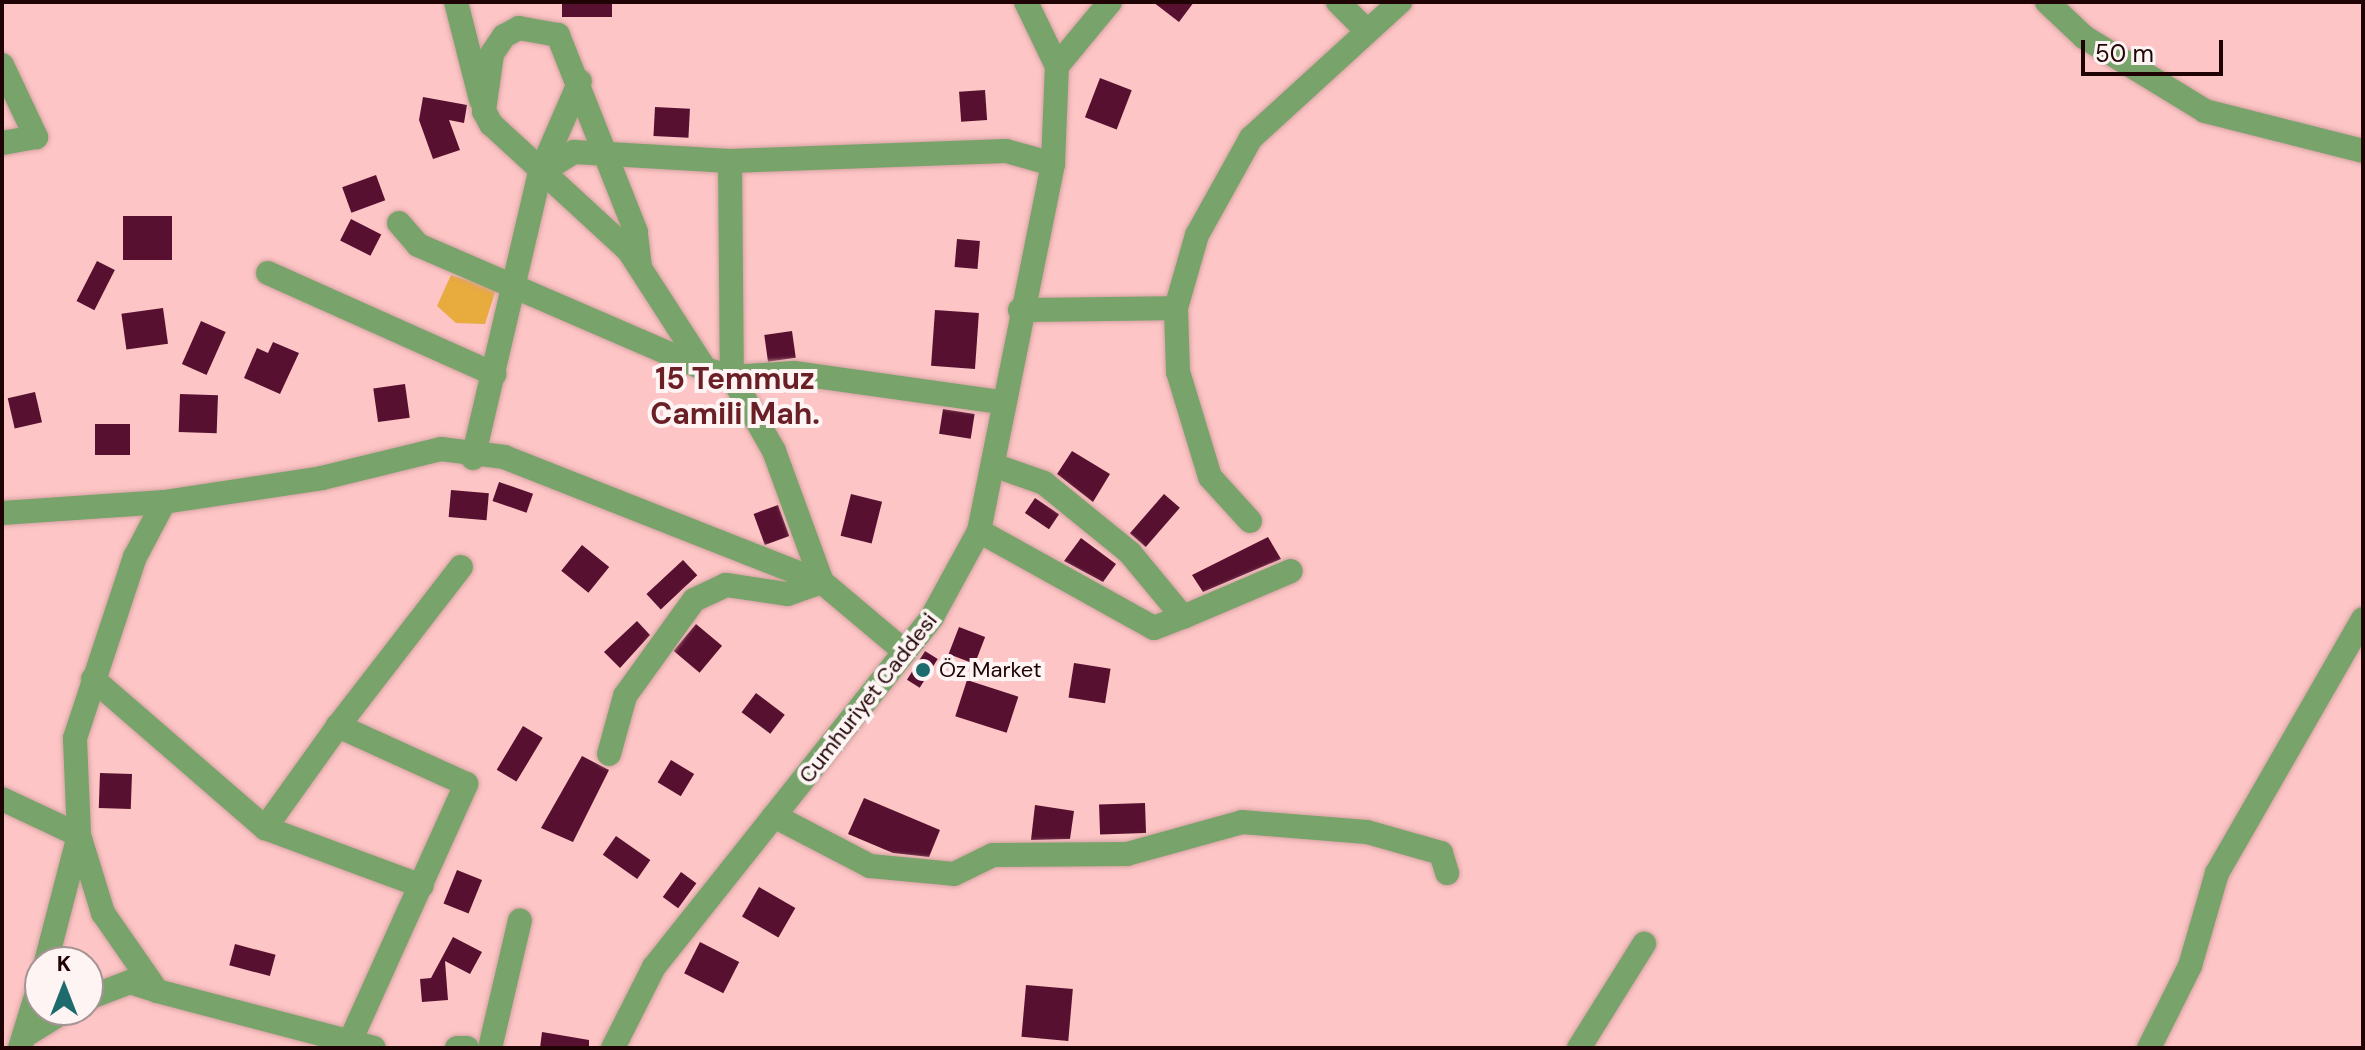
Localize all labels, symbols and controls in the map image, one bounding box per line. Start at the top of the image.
scale bar [2085,24,2227,74]
text: 50 m [2095,38,2154,69]
district label: 15 Temmuz Camili Mah. [650,361,820,432]
street label: Cumhuriyet Caddesi [793,608,943,788]
place label: Öz Market [939,657,1042,683]
marker: Öz Market [914,661,932,679]
north arrow [24,946,104,1026]
text: K [57,949,71,978]

